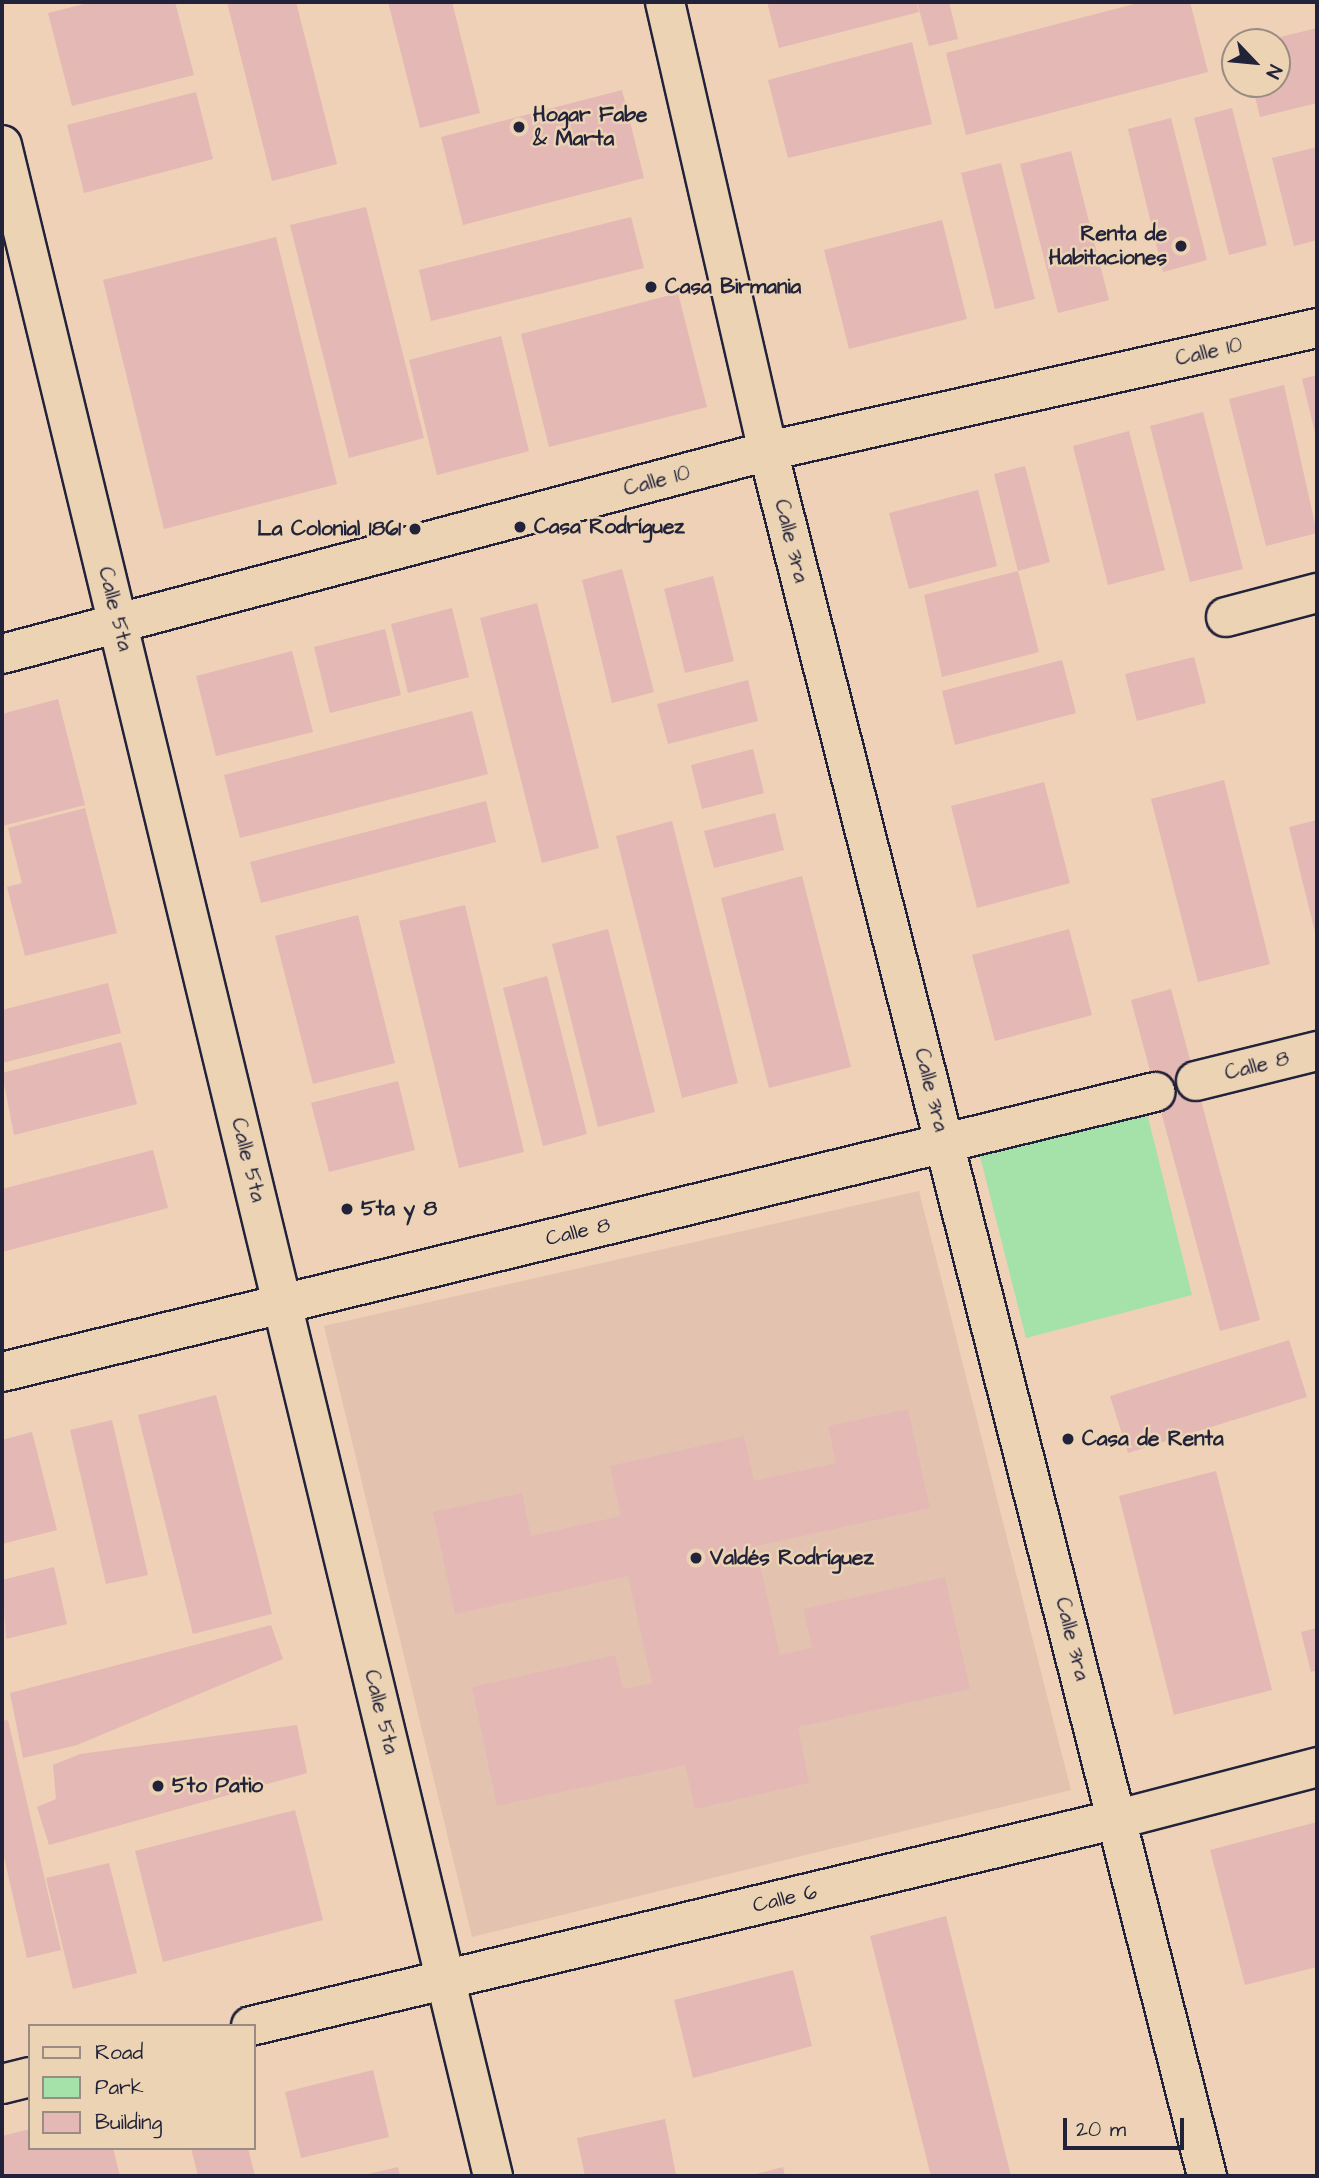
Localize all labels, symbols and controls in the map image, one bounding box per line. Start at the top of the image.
north arrow [1221,28,1291,98]
text: N [1259,60,1288,83]
place label: Hogar Fabe & Marta [533,102,647,152]
marker: Hogar Fabe & Marta [511,119,527,135]
place label: Renta de Habitaciones [1049,221,1167,271]
marker: Renta de Habitaciones [1173,238,1189,254]
place label: Casa Birmania [665,274,801,300]
marker: Casa Birmania [643,279,659,295]
street label: Calle 10 [1173,332,1245,372]
street label: Calle 10 [621,460,693,502]
street label: Calle 3ra [769,497,813,585]
place label: Casa Rodríguez [534,514,685,540]
place label: La Colonial 1861 [257,516,401,542]
marker: Casa Rodríguez [512,519,528,535]
marker: La Colonial 1861 [407,521,423,537]
street label: Calle 5ta [92,564,138,654]
street label: Calle 3ra [909,1046,953,1134]
street label: Calle 8 [1222,1046,1292,1086]
street label: Calle 5ta [225,1115,271,1205]
place label: 5ta y 8 [361,1196,437,1222]
marker: 5ta y 8 [339,1201,355,1217]
street label: Calle 8 [543,1212,613,1252]
place label: Casa de Renta [1082,1426,1224,1452]
marker: Casa de Renta [1060,1431,1076,1447]
place label: Valdés Rodríguez [710,1545,874,1571]
marker: Valdés Rodríguez [688,1550,704,1566]
street label: Calle 3ra [1050,1595,1094,1683]
street label: Calle 5ta [358,1667,404,1757]
place label: 5to Patio [172,1773,263,1799]
marker: 5to Patio [150,1778,166,1794]
street label: Calle 6 [750,1879,820,1919]
legend [28,2024,256,2150]
text: Road [95,2038,143,2067]
text: Park [95,2073,144,2102]
scale bar [1067,2104,1188,2148]
text: Building [95,2108,162,2137]
text: 20 m [1076,2115,1126,2144]

